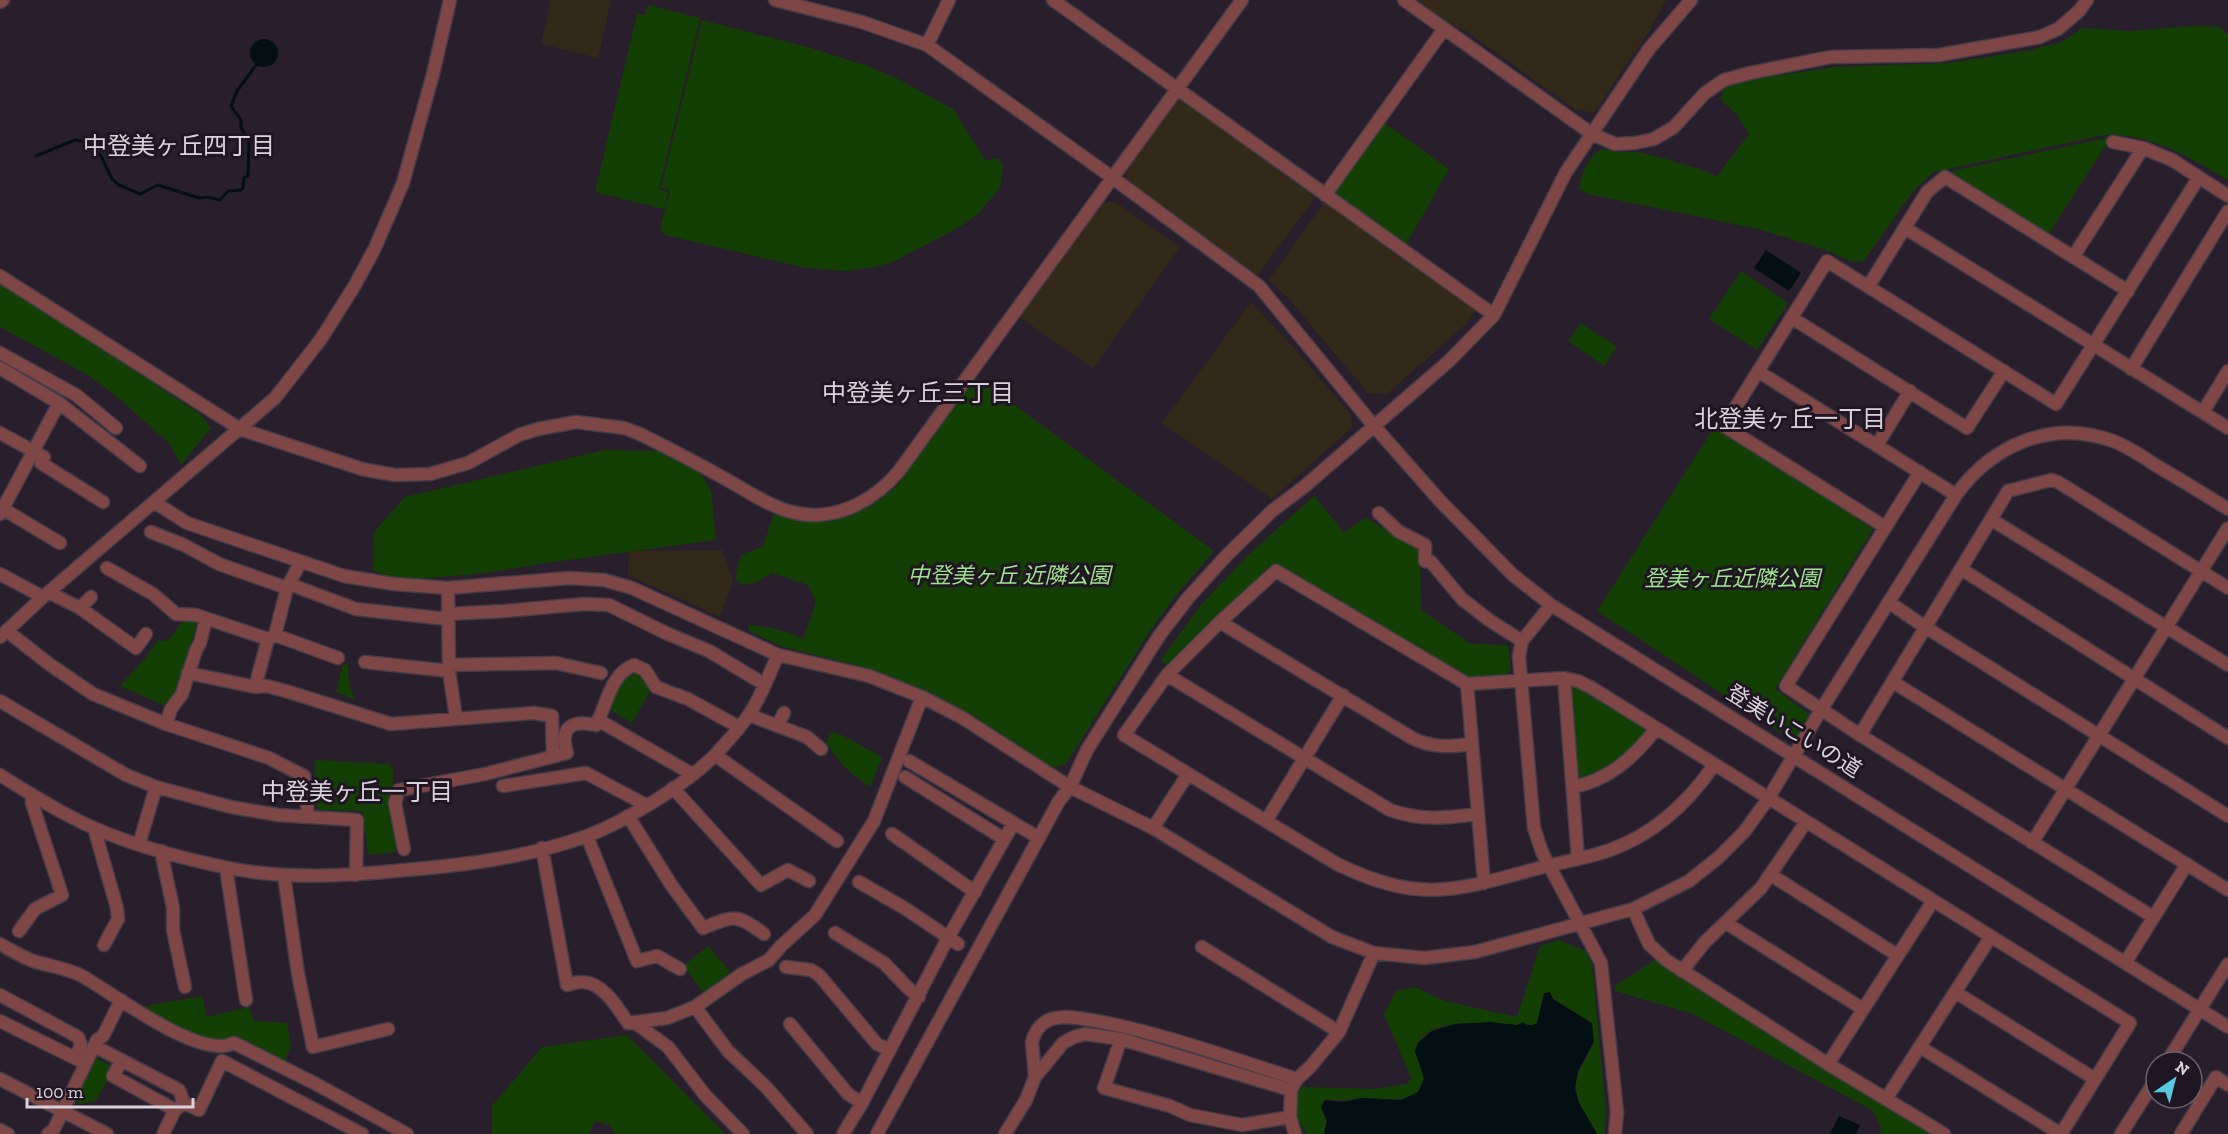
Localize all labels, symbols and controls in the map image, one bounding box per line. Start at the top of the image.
district label: 中登美ヶ丘四丁目 [83,131,275,160]
district label: 中登美ヶ丘三丁目 [822,378,1014,407]
district label: 北登美ヶ丘一丁目 [1694,404,1886,433]
park label: 中登美ヶ丘 近隣公園 [908,562,1113,589]
park label: 登美ヶ丘近隣公園 [1644,565,1823,592]
street label: 登美いこいの道 [1722,679,1866,783]
district label: 中登美ヶ丘一丁目 [261,777,453,806]
north arrow [2144,1050,2204,1110]
text: N [2172,1057,2193,1079]
scale bar [27,1071,194,1109]
text: 100 m [36,1081,84,1103]

